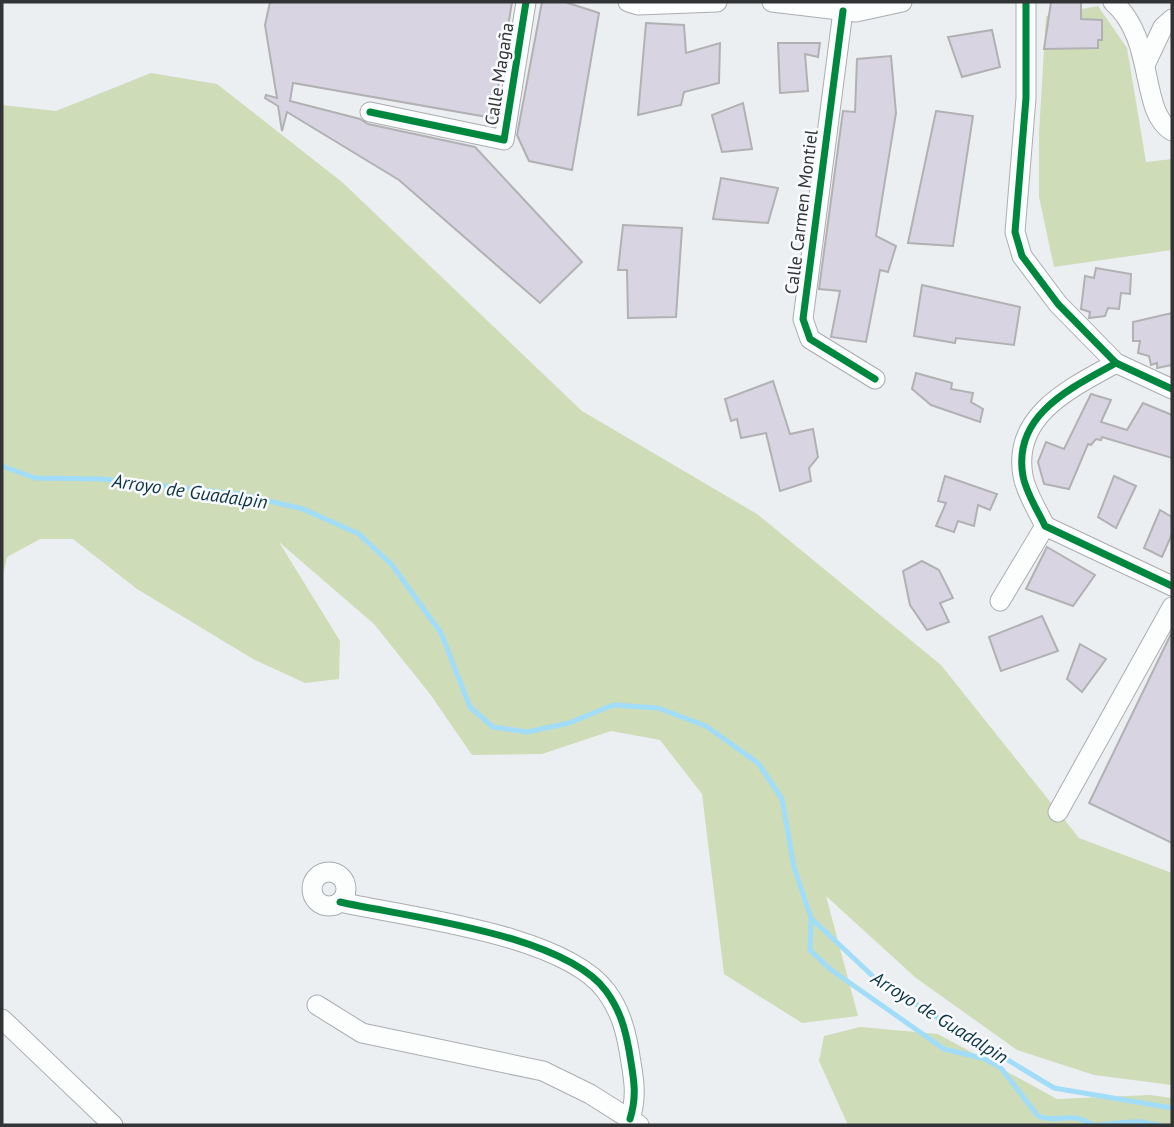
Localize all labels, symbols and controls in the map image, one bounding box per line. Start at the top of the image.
street label: Calle Magaña [480,21,518,127]
street label: Calle Carmen Montiel [779,128,823,296]
water label: Arroyo de Guadalpin [110,468,269,514]
water label: Arroyo de Guadalpin [866,965,1013,1069]

